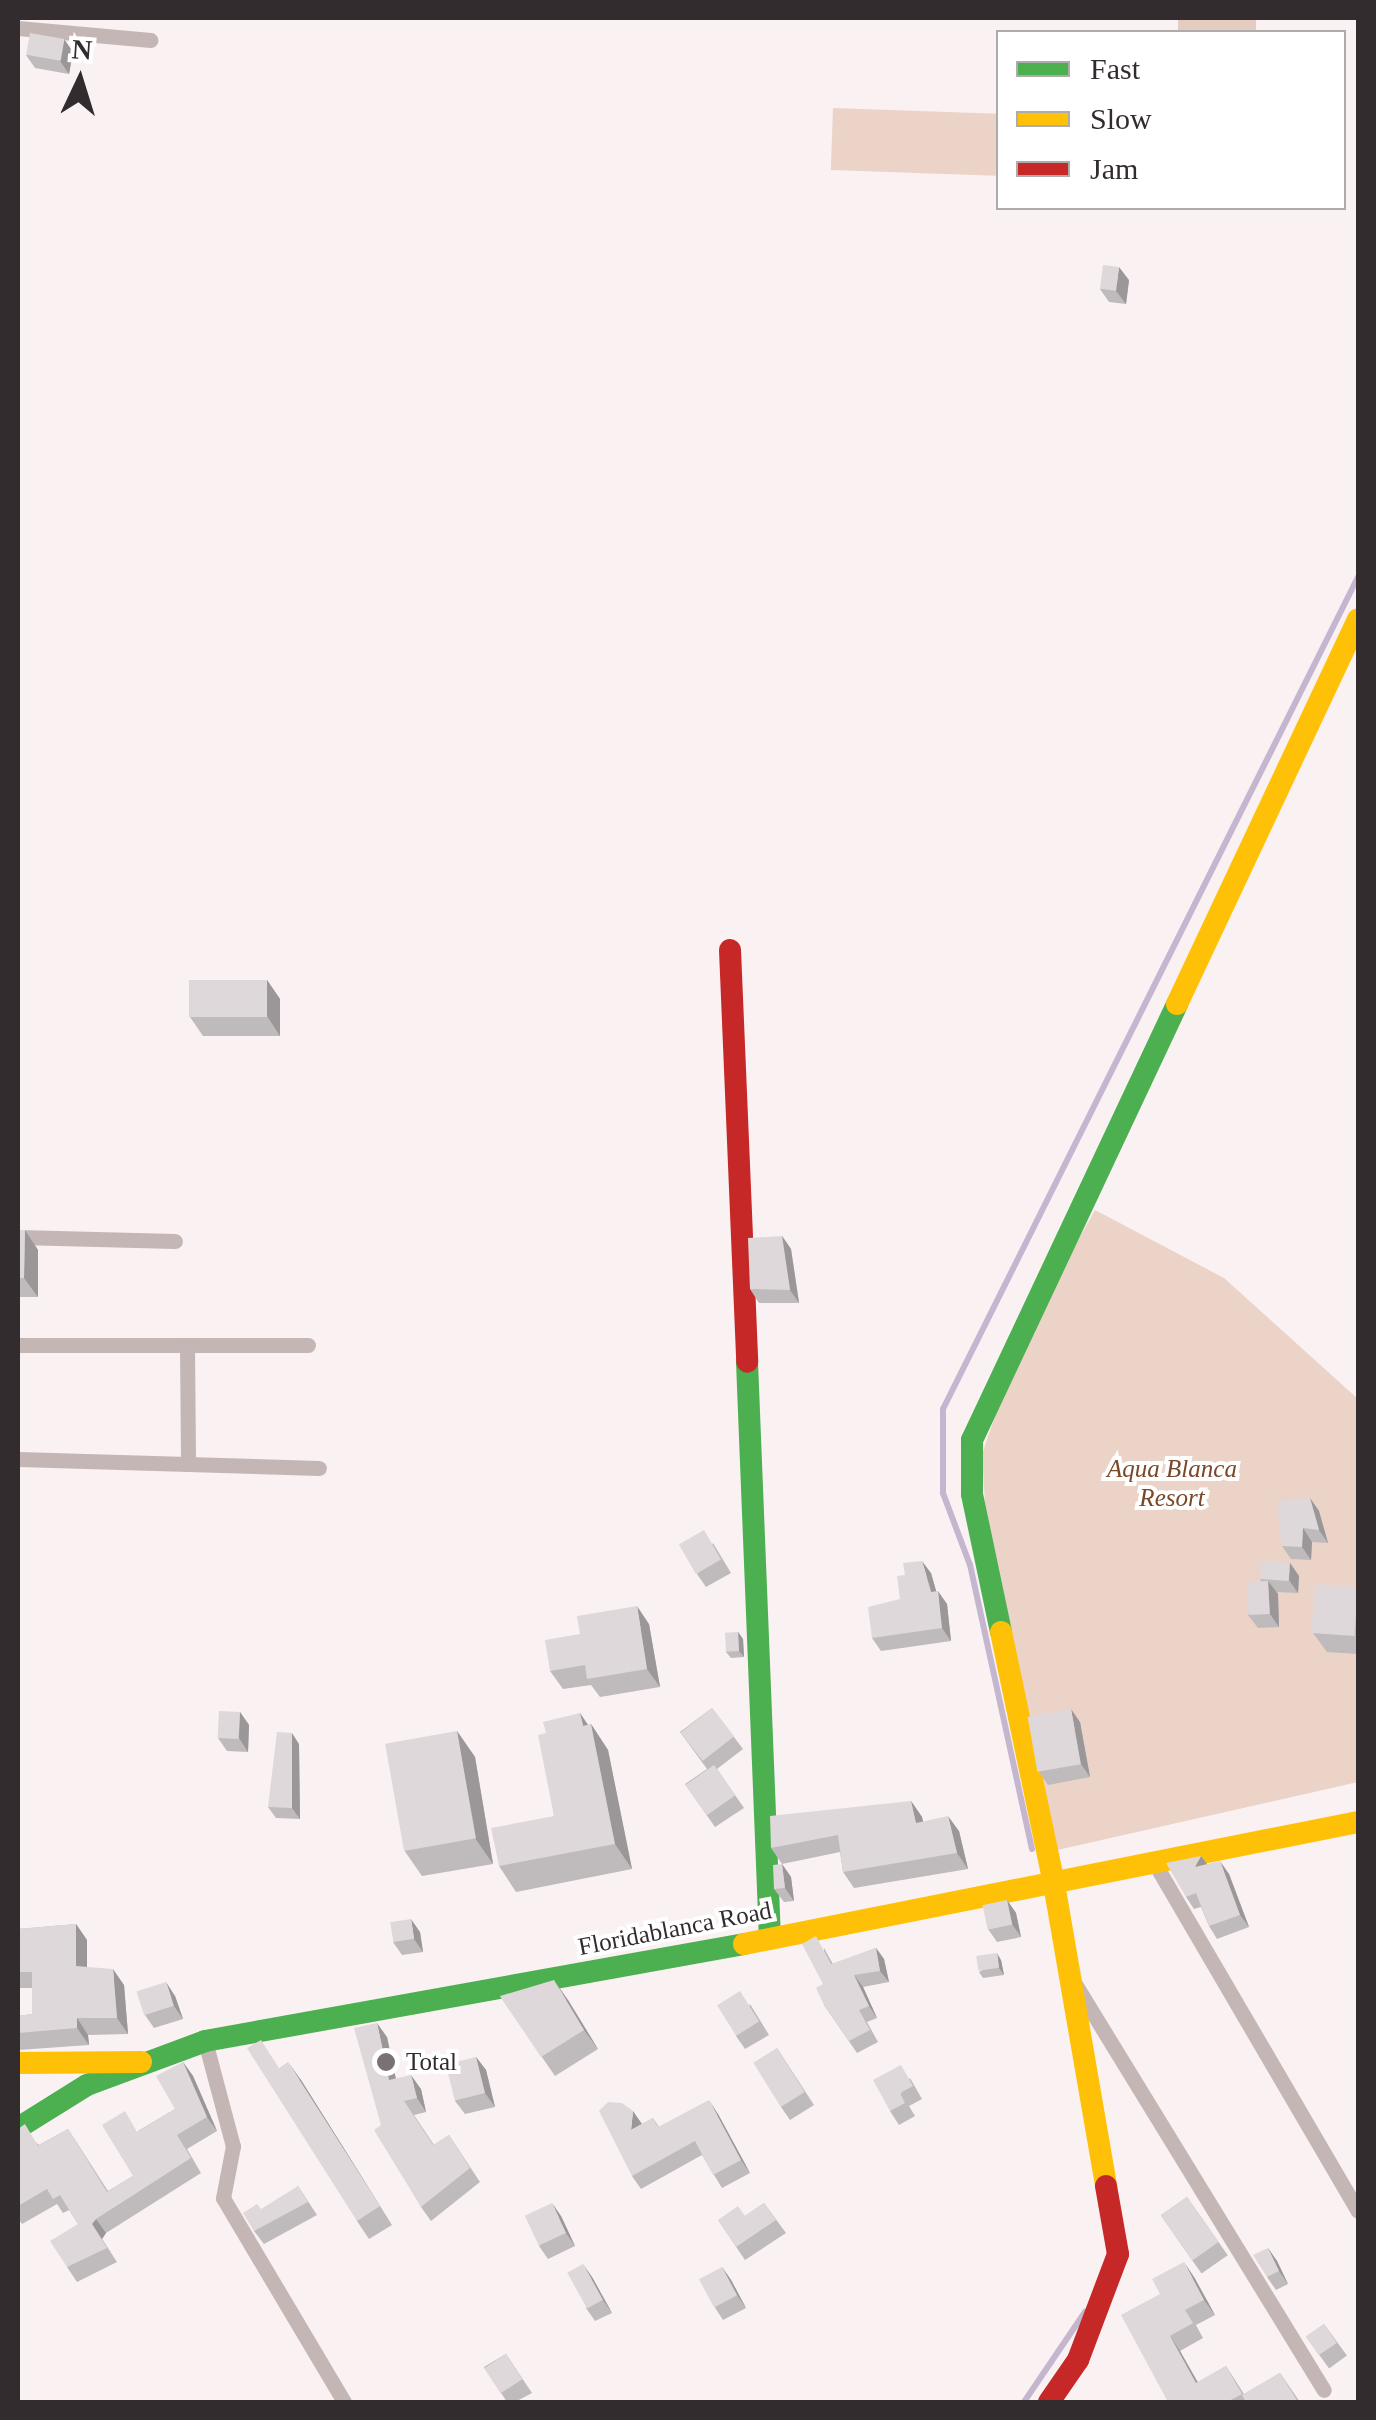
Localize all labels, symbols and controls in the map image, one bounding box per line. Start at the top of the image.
north arrow [30,30,130,130]
legend [996,30,1346,210]
text: N [71,33,93,66]
text: Fast [1090,52,1140,85]
text: Slow [1090,102,1152,135]
text: Jam [1090,152,1138,185]
park label: Aqua Blanca Resort [1107,1455,1237,1514]
street label: Floridablanca Road [576,1896,774,1962]
place label: Total [406,2047,457,2077]
marker: Total [375,2051,397,2073]

